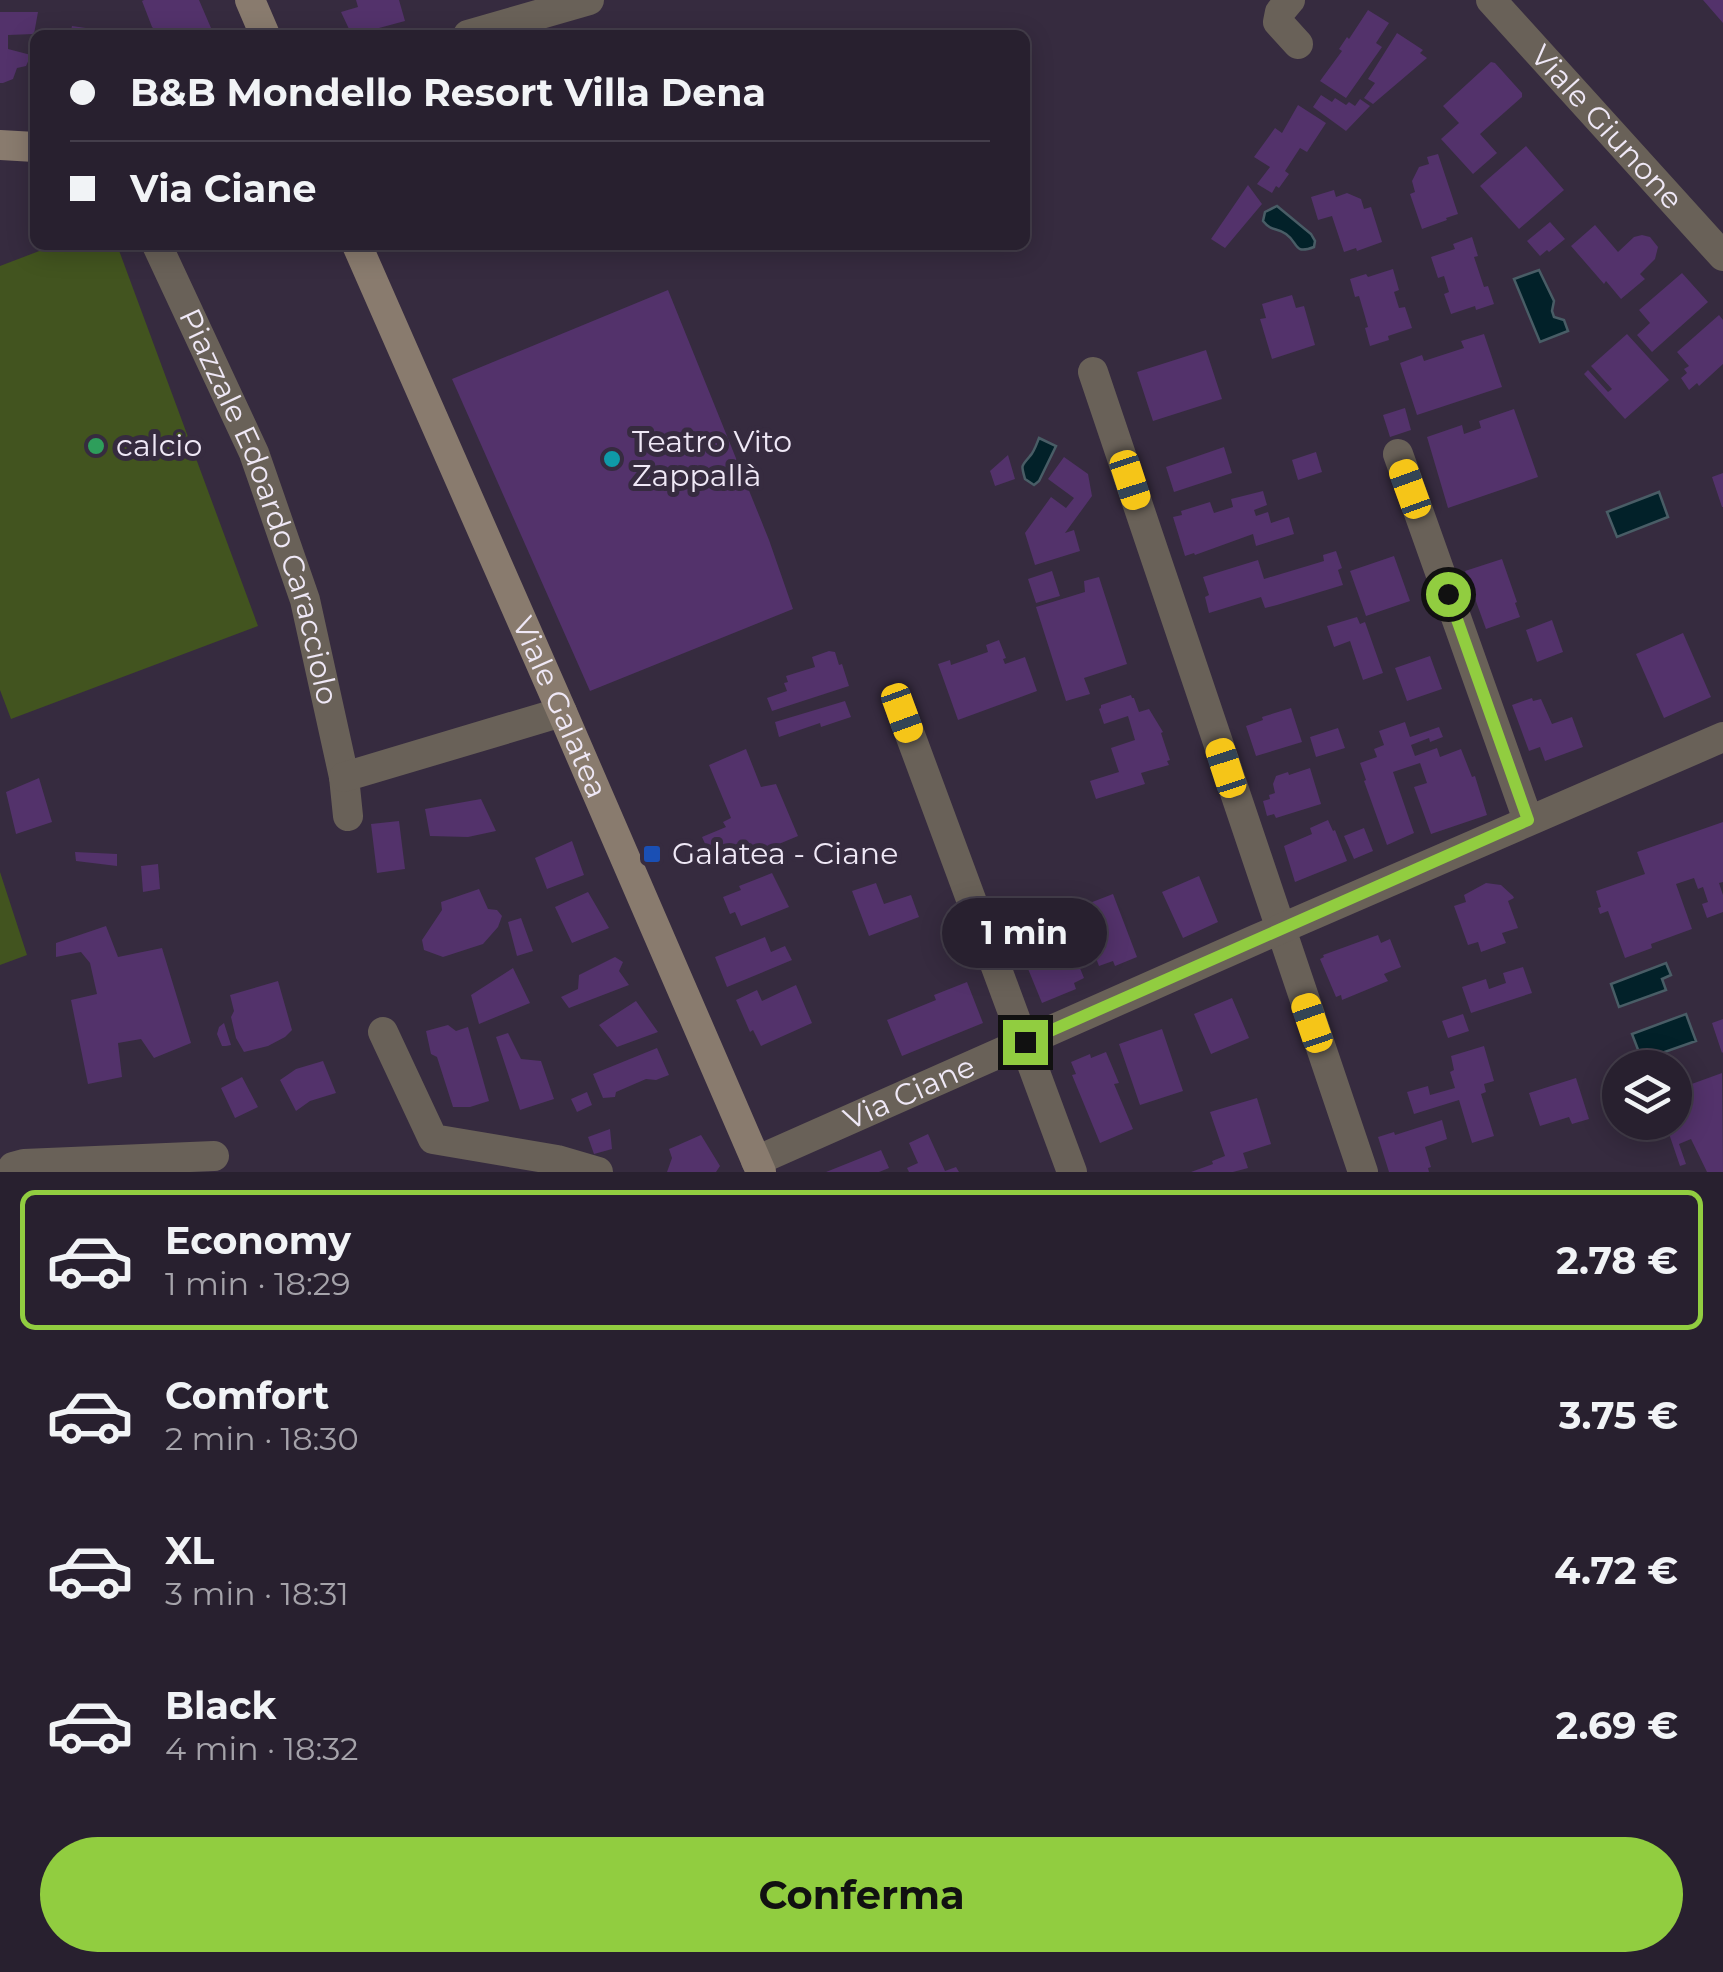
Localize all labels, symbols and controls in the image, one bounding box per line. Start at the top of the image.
street label: Viale Giunone [1523,37,1691,217]
text: B&B Mondello Resort Villa Dena [130,69,766,116]
text: Via Ciane [130,165,317,212]
street label: Piazzale Edoardo Caracciolo [171,302,346,708]
place label: Teatro Vito Zappallà [632,423,792,494]
place label: calcio [116,427,202,464]
marker: calcio [85,435,107,457]
car [1106,447,1154,513]
marker: Teatro Vito Zappallà [601,448,623,470]
car [1386,456,1434,522]
route start [1426,572,1471,617]
street label: Viale Galatea [505,611,616,804]
car [878,680,926,746]
car [1202,735,1250,801]
place label: Galatea - Ciane [672,835,898,872]
marker: Galatea - Ciane [641,843,663,865]
callout: 1 min [942,897,1108,967]
text: 1 min [981,913,1068,952]
car [1288,990,1336,1056]
route end [1003,1020,1048,1065]
street label: Via Ciane [838,1047,981,1138]
map controls [1602,1050,1692,1140]
button: layers [1602,1050,1692,1140]
icon: car [45,1215,135,1305]
text: Economy [165,1217,351,1264]
text: 2.78 € [1556,1237,1678,1284]
text: 1 min · 18:29 [165,1264,350,1303]
icon: car [45,1370,135,1460]
text: Comfort [165,1372,329,1419]
text: 3.75 € [1559,1392,1678,1439]
text: 2 min · 18:30 [165,1419,359,1458]
icon: car [45,1525,135,1615]
text: XL [165,1527,214,1574]
text: 4.72 € [1554,1547,1678,1594]
text: 3 min · 18:31 [165,1574,349,1613]
icon: car [45,1680,135,1770]
text: Black [165,1682,276,1729]
text: 2.69 € [1556,1702,1678,1749]
text: 4 min · 18:32 [165,1729,358,1768]
button: Conferma [40,1837,1683,1952]

